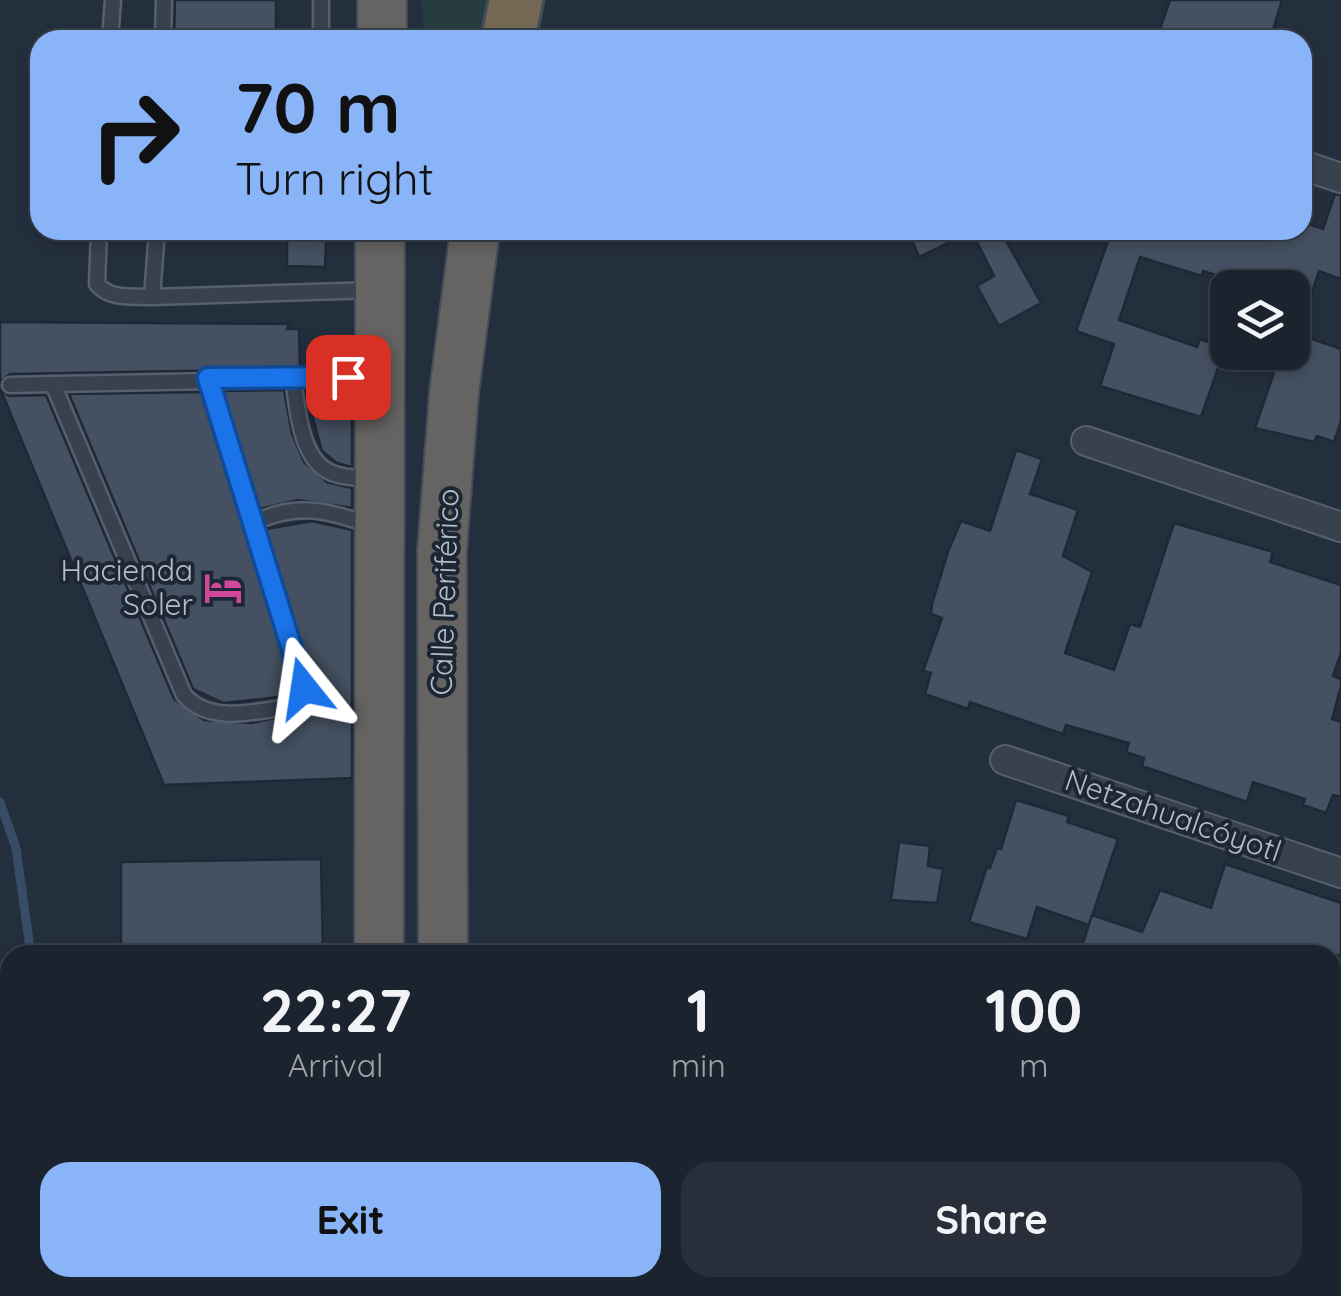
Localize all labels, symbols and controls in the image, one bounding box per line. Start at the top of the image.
text: 70 m [235,63,401,151]
icon: right [70,70,200,200]
text: Turn right [235,150,434,206]
map controls [1210,270,1310,370]
button: layers [1210,270,1310,370]
pin [306,335,391,420]
icon: arrive [321,350,376,405]
street label: Calle Periférico [421,488,467,696]
place label: Hacienda Soler [61,551,193,623]
hotel icon: Hacienda Soler [202,567,244,609]
position arrow [252,636,356,740]
street label: Netzahualcóyotl [1060,760,1286,870]
text: 22:27 [260,972,411,1047]
text: 1 [687,972,710,1047]
text: 100 [985,972,1082,1047]
text: Arrival [288,1045,383,1085]
text: min [671,1045,726,1085]
text: m [1019,1045,1048,1085]
button: Exit [40,1162,661,1277]
button: Share [681,1162,1302,1277]

